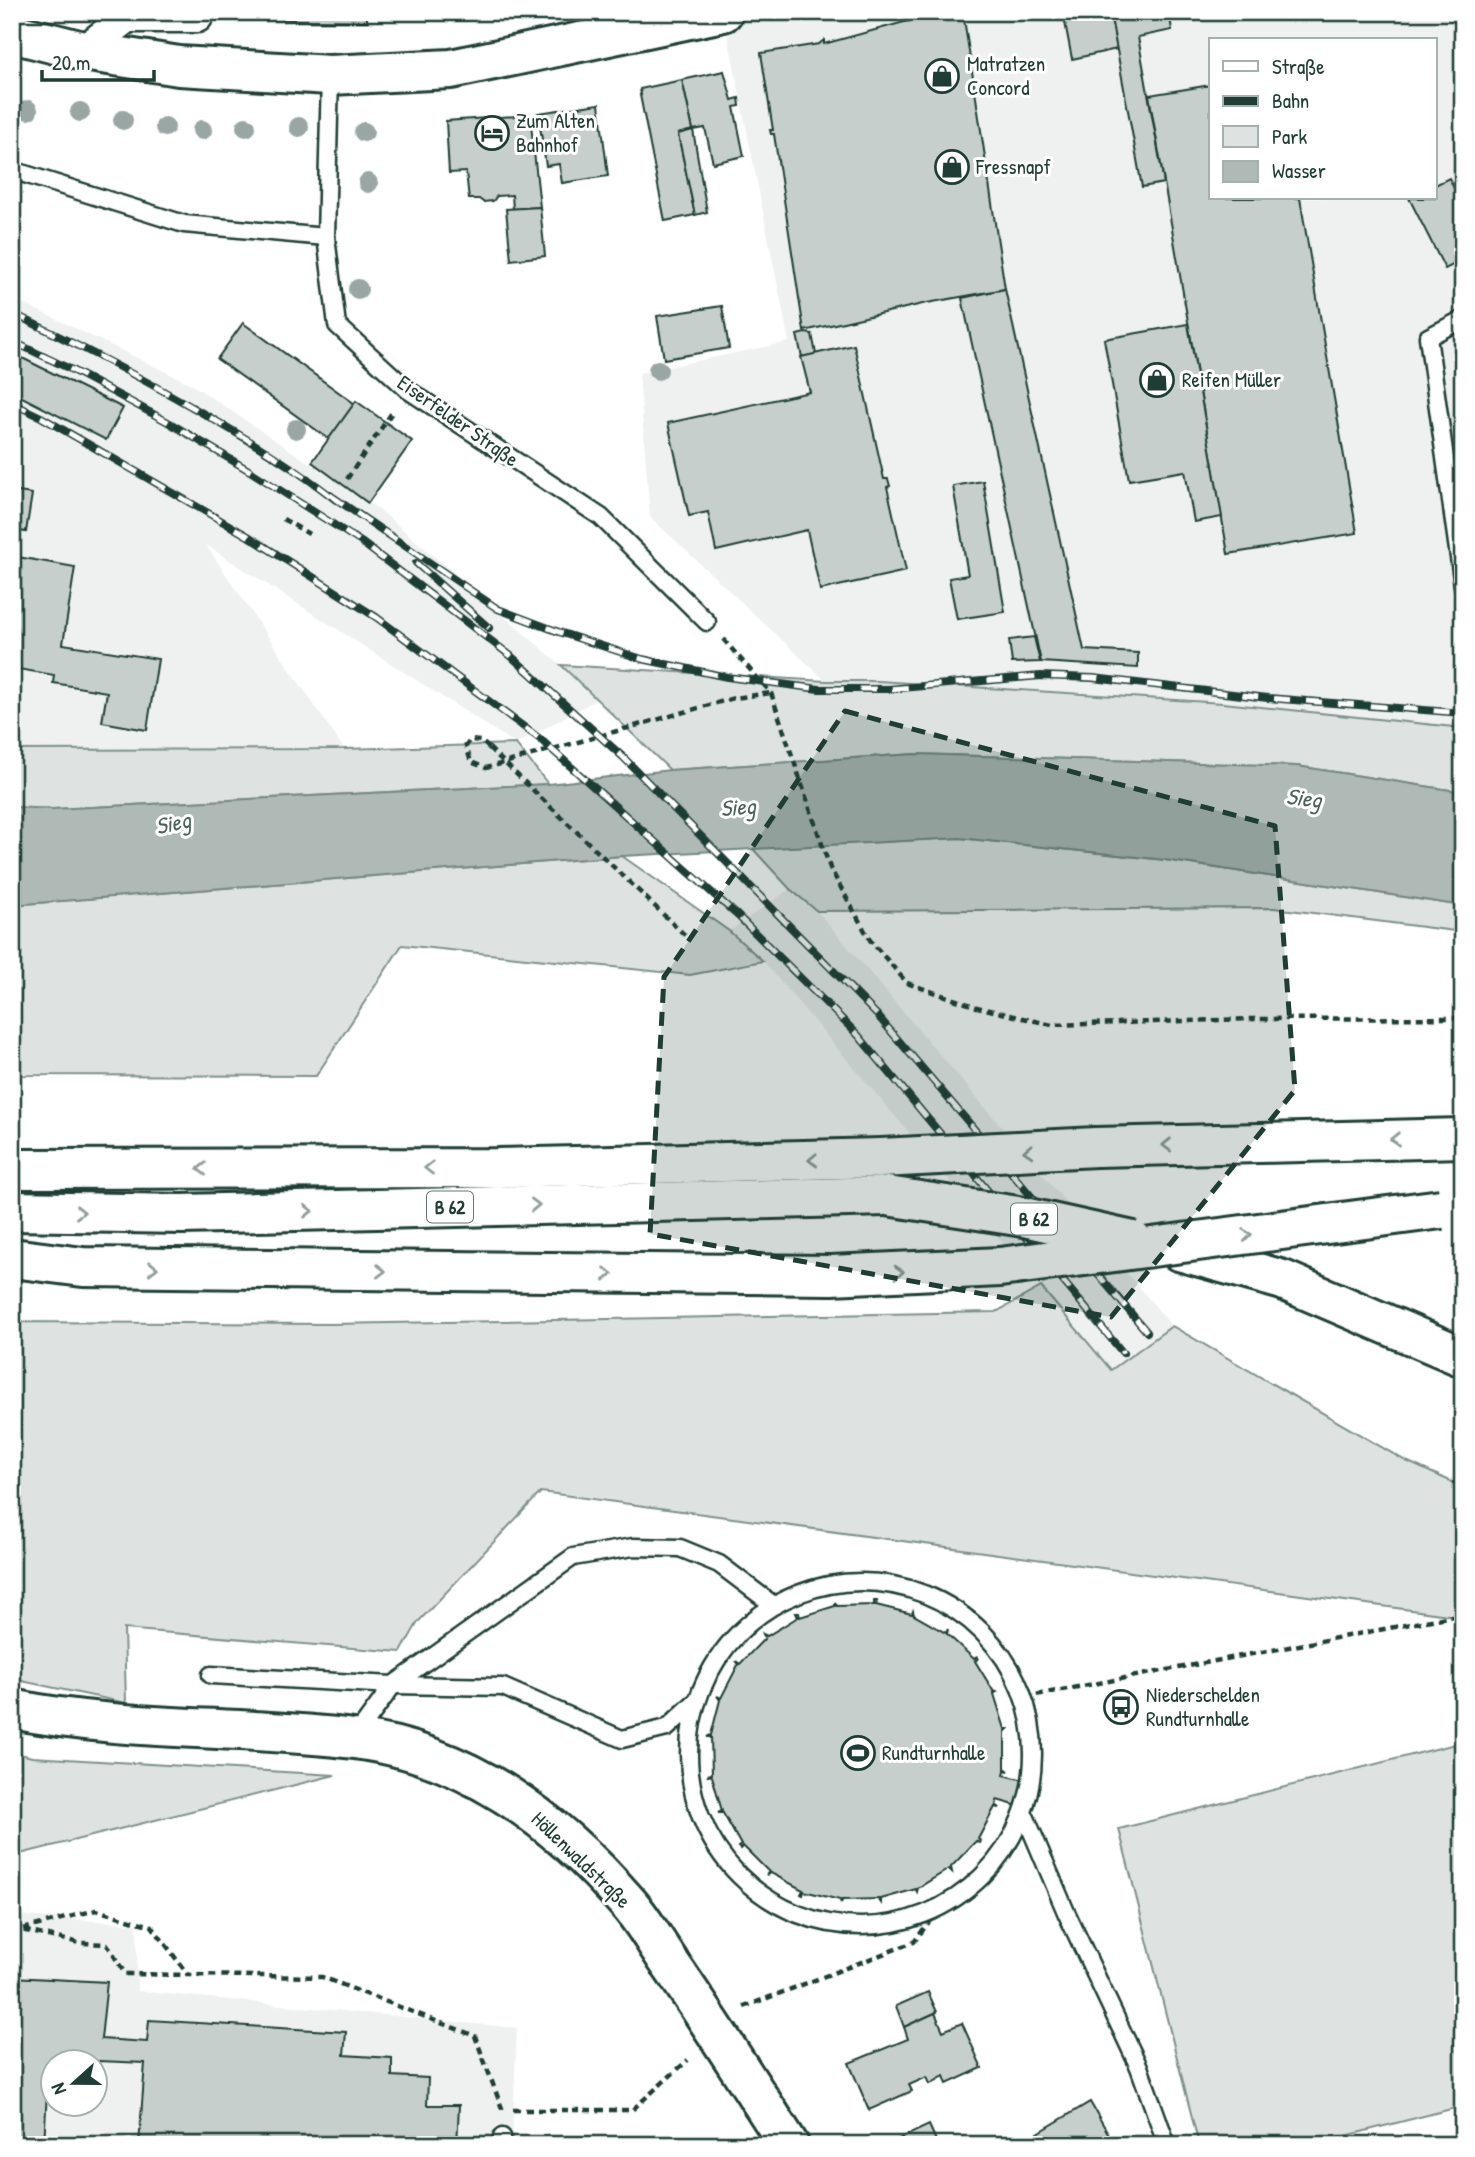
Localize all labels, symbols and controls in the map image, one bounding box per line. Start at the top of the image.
scale bar [42,38,154,82]
legend [1209,38,1436,200]
text: 20 m [52,48,90,77]
place label: Matratzen Concord [967,49,1045,102]
text: Straße [1272,52,1325,81]
shop icon: Matratzen Concord [923,57,961,95]
text: Bahn [1272,86,1309,115]
place label: Zum Alten Bahnhof [516,106,595,159]
hotel icon: Zum Alten Bahnhof [473,114,511,152]
text: Park [1272,122,1307,151]
shop icon: Fressnapf [933,148,971,186]
place label: Fressnapf [975,152,1051,181]
text: Wasser [1272,156,1326,185]
shop icon: Reifen Müller [1138,361,1176,399]
place label: Reifen Müller [1182,365,1281,394]
street label: Eiserfelder Straße [392,368,525,473]
water label: Sieg [1285,780,1325,816]
water label: Sieg [719,790,758,824]
water label: Sieg [153,803,195,842]
one-way arrow [1389,1132,1400,1147]
one-way arrow [1161,1138,1172,1153]
one-way arrow [1022,1143,1033,1158]
one-way arrow [807,1152,818,1168]
one-way arrow [424,1160,434,1176]
one-way arrow [196,1161,207,1177]
road number: B 62 [427,1191,473,1222]
one-way arrow [531,1197,541,1213]
one-way arrow [303,1203,314,1219]
one-way arrow [76,1204,86,1220]
road number: B 62 [1011,1204,1057,1234]
one-way arrow [1241,1228,1253,1243]
one-way arrow [149,1260,159,1276]
one-way arrow [376,1263,387,1279]
one-way arrow [894,1265,905,1280]
one-way arrow [604,1266,614,1282]
place label: Niederschelden Rundturnhalle [1146,1680,1260,1733]
bus stop icon: Niederschelden Rundturnhalle [1102,1688,1140,1726]
sports icon: Rundturnhalle [839,1734,877,1772]
place label: Rundturnhalle [882,1738,985,1767]
street label: Höllenwaldstraße [525,1805,637,1915]
north arrow [38,2048,108,2118]
text: N [44,2080,72,2098]

